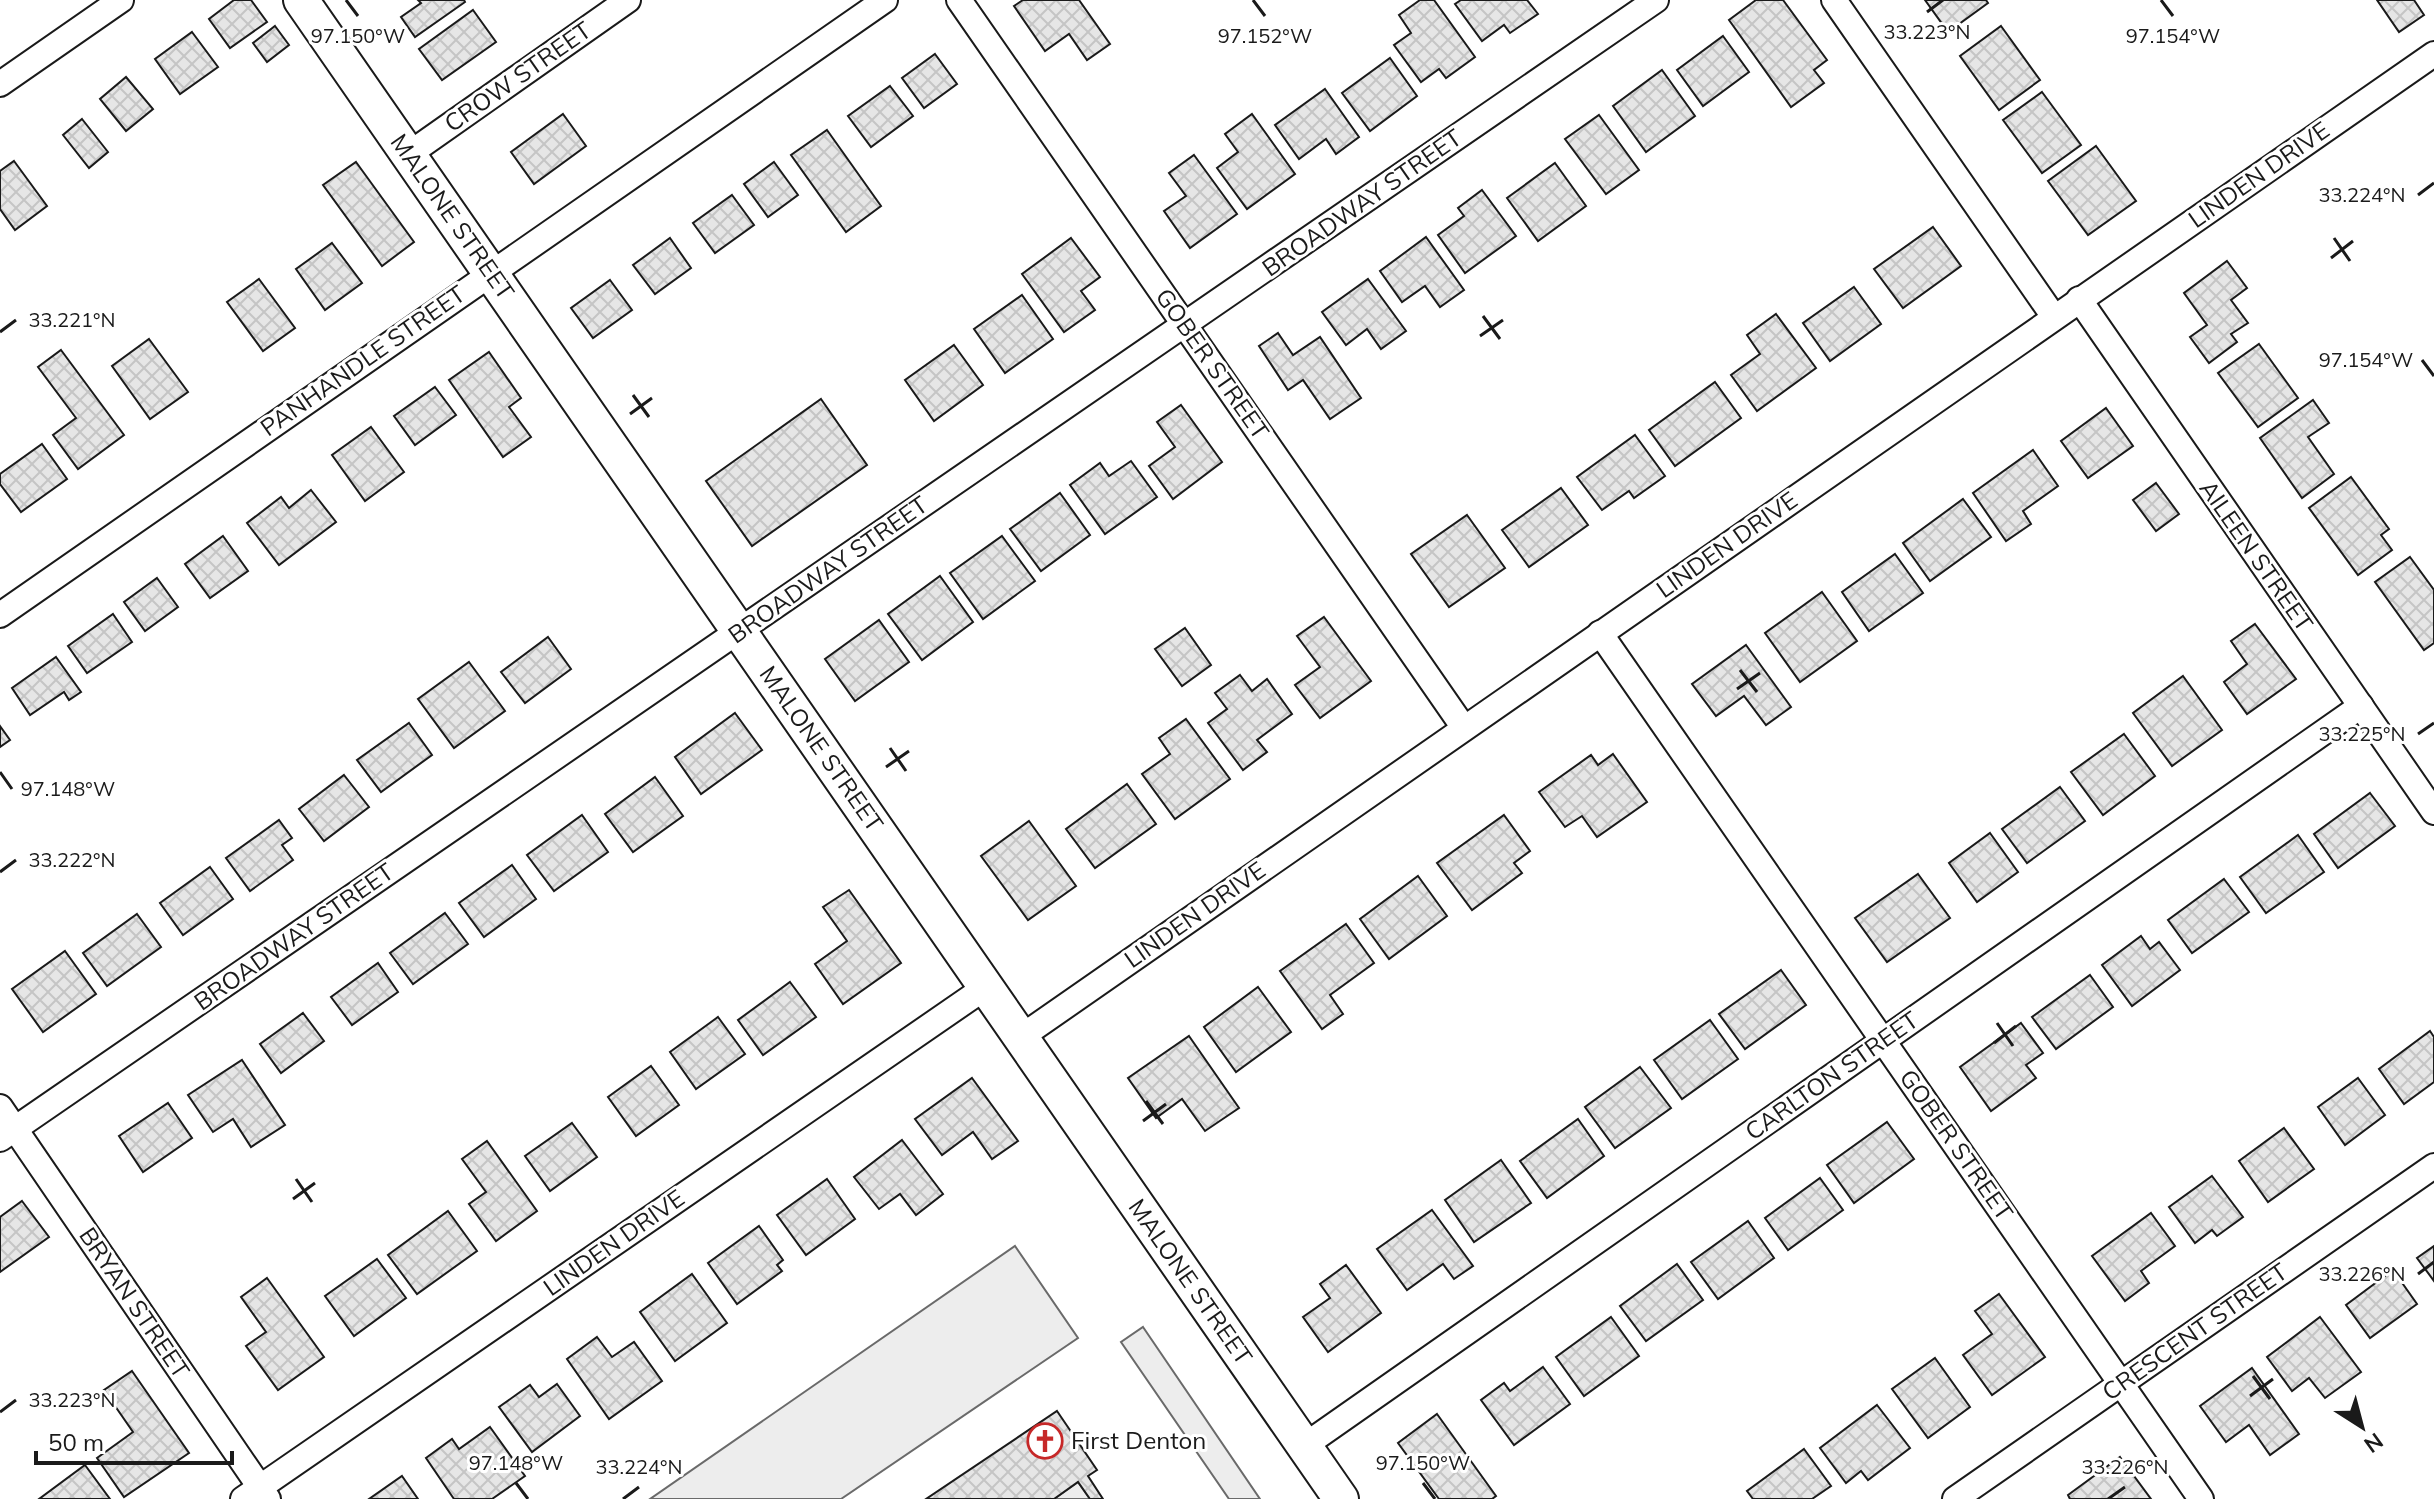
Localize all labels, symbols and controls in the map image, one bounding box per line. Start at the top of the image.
street label: CROW STREET [438,14,597,138]
text: 33.223°N [1884,19,1970,44]
text: 97.150°W [311,23,405,48]
text: 97.152°W [1218,23,1312,48]
text: 97.154°W [2126,23,2220,48]
street label: LINDEN DRIVE [2182,115,2335,234]
street label: BROADWAY STREET [1256,122,1467,282]
street label: MALONE STREET [385,128,521,305]
text: 33.224°N [2319,182,2405,207]
street label: PANHANDLE STREET [254,278,471,442]
street label: GOBER STREET [1150,282,1276,445]
text: 33.221°N [29,307,115,332]
text: 97.154°W [2319,347,2413,372]
street label: AILEEN STREET [2194,474,2320,637]
street label: LINDEN DRIVE [1650,485,1803,604]
street label: BROADWAY STREET [722,489,933,649]
street label: MALONE STREET [754,660,890,837]
text: 33.225°N [2319,721,2405,746]
text: 97.148°W [21,776,115,801]
text: 33.222°N [29,847,115,872]
street label: LINDEN DRIVE [1118,855,1271,974]
street label: BROADWAY STREET [188,856,399,1016]
street label: CARLTON STREET [1739,1004,1924,1146]
street label: GOBER STREET [1894,1063,2020,1226]
street label: LINDEN DRIVE [537,1183,690,1302]
street label: MALONE STREET [1123,1193,1259,1370]
street label: BRYAN STREET [73,1221,197,1384]
street label: CRESCENT STREET [2096,1256,2293,1406]
text: 33.226°N [2319,1261,2405,1286]
text: 33.223°N [29,1387,115,1412]
north arrow [2322,1387,2402,1467]
scale bar [36,1415,232,1465]
church icon: First Denton [1026,1422,1064,1460]
place label: First Denton [1071,1425,1206,1455]
text: 50 m [48,1427,104,1457]
text: N [2359,1427,2389,1459]
text: 97.148°W [469,1450,563,1475]
text: 97.150°W [1376,1450,1470,1475]
text: 33.224°N [596,1454,682,1479]
text: 33.226°N [2082,1454,2168,1479]

